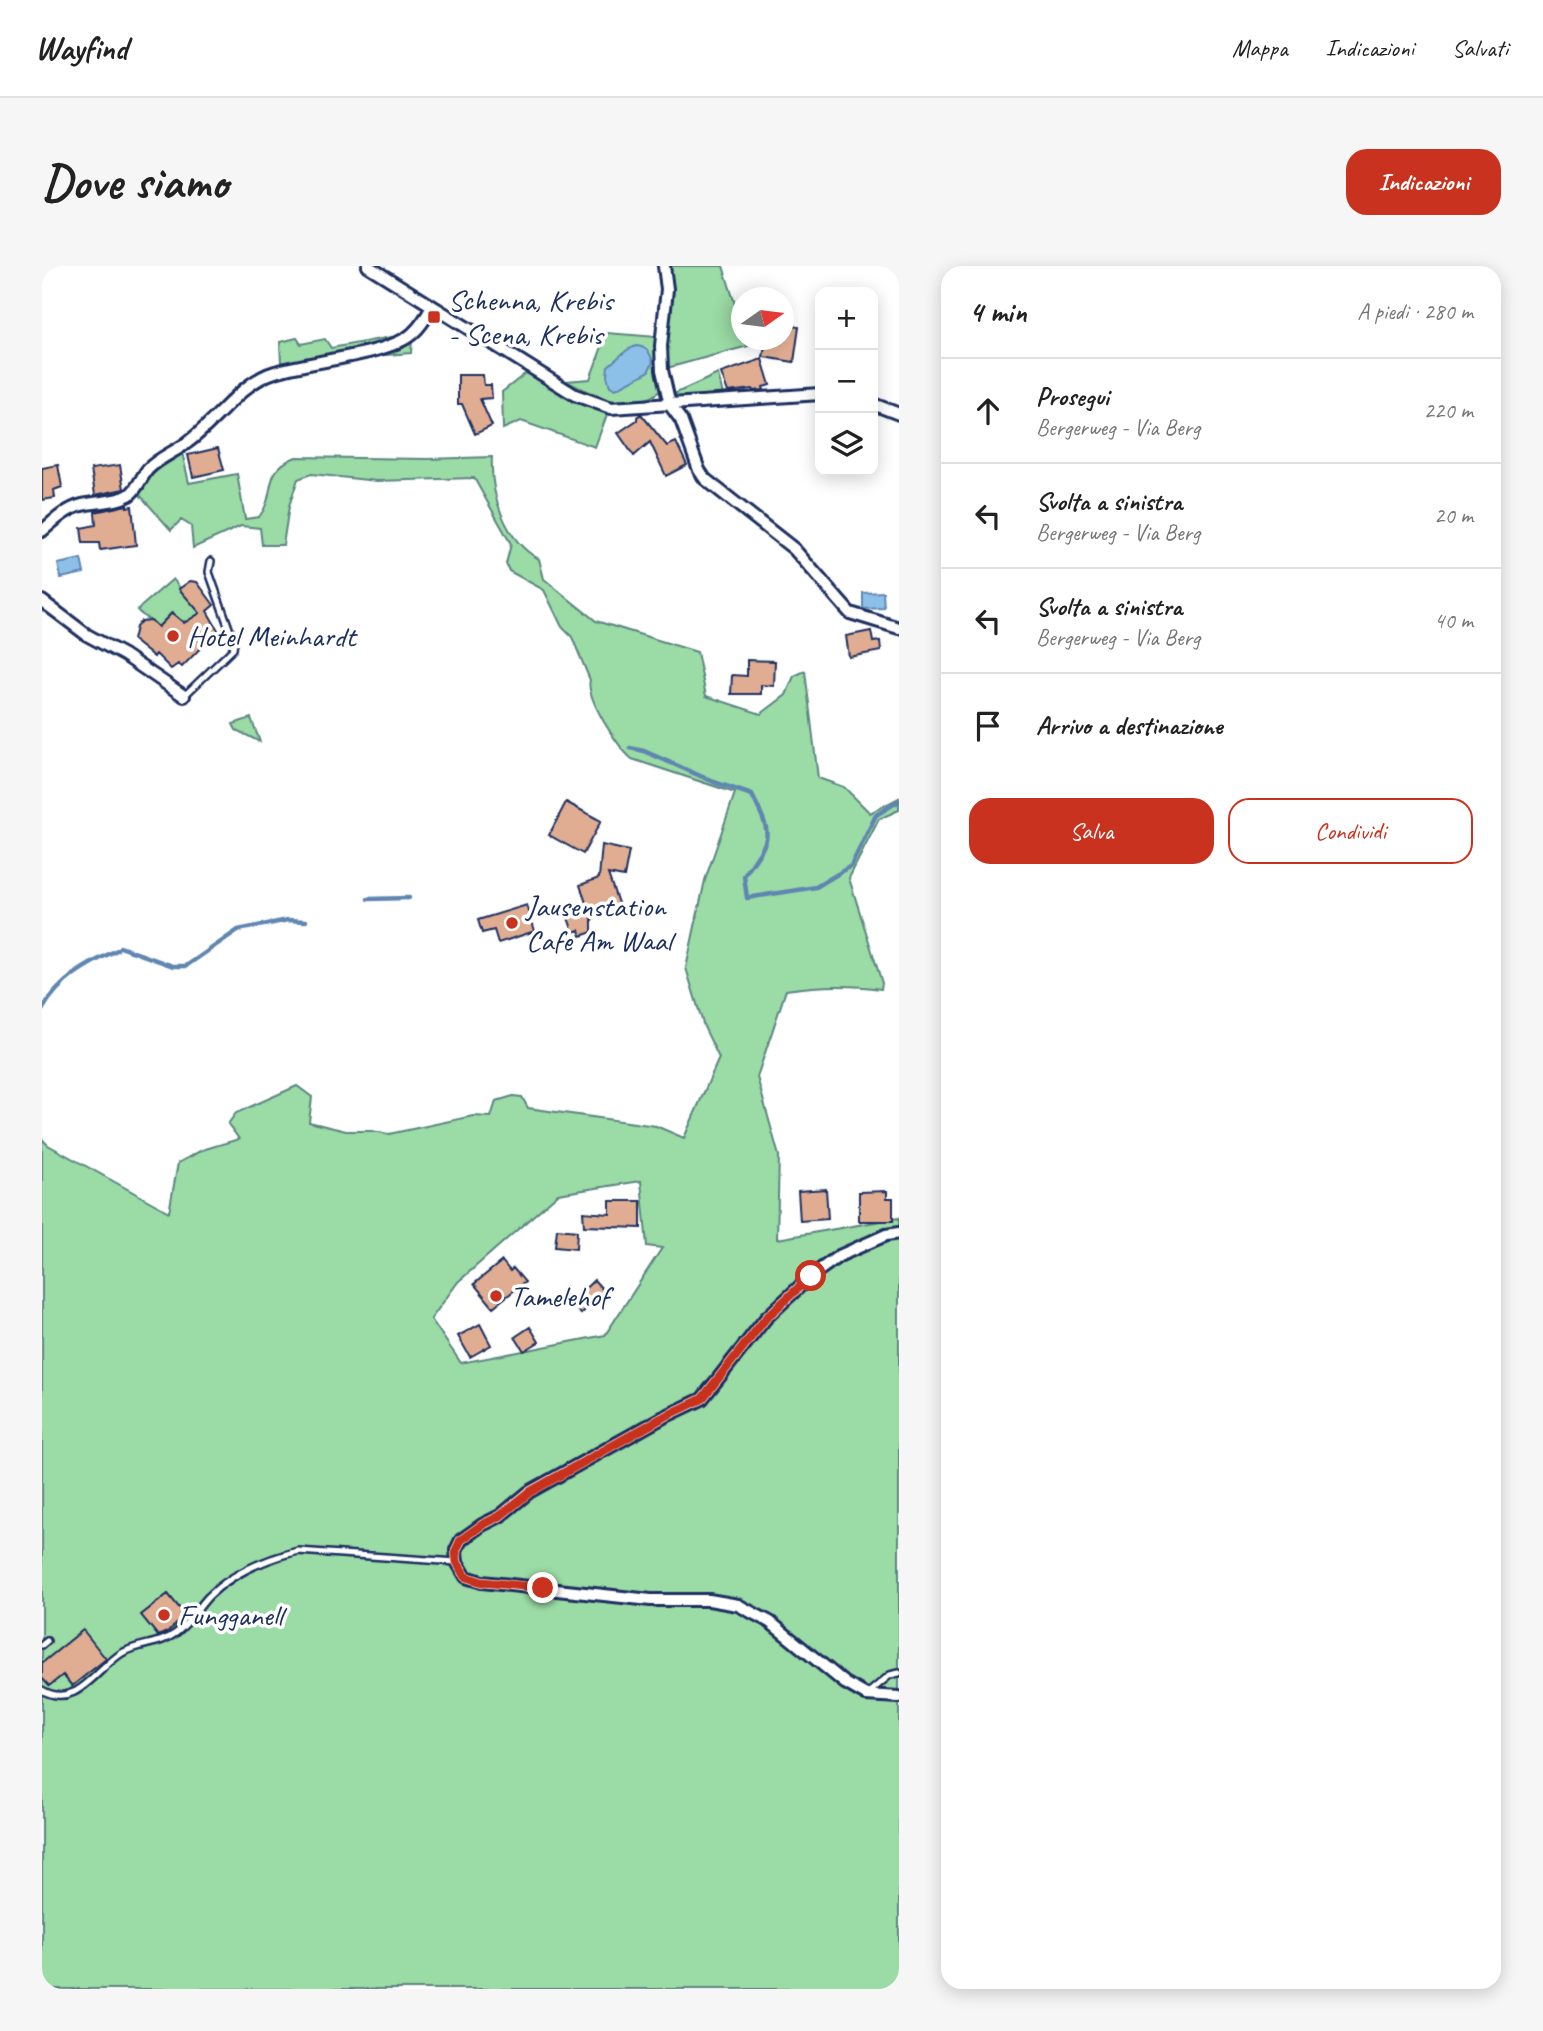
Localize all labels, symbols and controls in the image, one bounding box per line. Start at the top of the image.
text: Wayfind [35,27,128,69]
text: Mappa [1232,33,1288,63]
text: Indicazioni [1326,33,1414,63]
text: Salvati [1452,33,1508,63]
button: Indicazioni [1346,149,1501,215]
text: Dove siamo [42,151,228,213]
place label: Schenna, Krebis - Scena, Krebis [448,281,615,353]
north arrow [731,287,794,350]
map controls [815,287,878,476]
button: + [815,287,878,350]
text: 4 min [969,293,1026,331]
text: A piedi · 280 m [1357,297,1473,326]
marker: Schenna, Krebis - Scena, Krebis [426,309,442,325]
button: − [815,350,878,413]
text: Prosegui [1036,380,1109,413]
icon: ahead [969,392,1007,430]
text: 220 m [1424,396,1473,425]
button: layers [815,413,878,476]
text: Bergerweg - Via Berg [1036,413,1200,442]
text: Svolta a sinistra [1036,485,1182,518]
icon: left [969,497,1007,535]
text: 20 m [1434,501,1473,530]
text: Bergerweg - Via Berg [1036,518,1200,547]
text: Svolta a sinistra [1036,590,1182,623]
icon: left [969,602,1007,640]
text: 40 m [1434,606,1473,635]
place label: Hotel Meinhardt [187,617,358,655]
text: Bergerweg - Via Berg [1036,623,1200,652]
marker: Hotel Meinhardt [165,628,181,644]
icon: arrive [969,707,1007,745]
text: Arrivo a destinazione [1036,709,1222,742]
button: Salva [969,798,1214,864]
button: Condividi [1228,798,1473,864]
place label: Jausenstation Cafe Am Waal [524,887,677,959]
marker: Jausenstation Cafe Am Waal [504,915,520,931]
route start [795,1260,826,1291]
place label: Tamelehof [510,1277,615,1315]
marker: Tamelehof [488,1288,504,1304]
route end [527,1572,558,1603]
place label: Fungganell [178,1596,288,1634]
marker: Fungganell [156,1607,172,1623]

